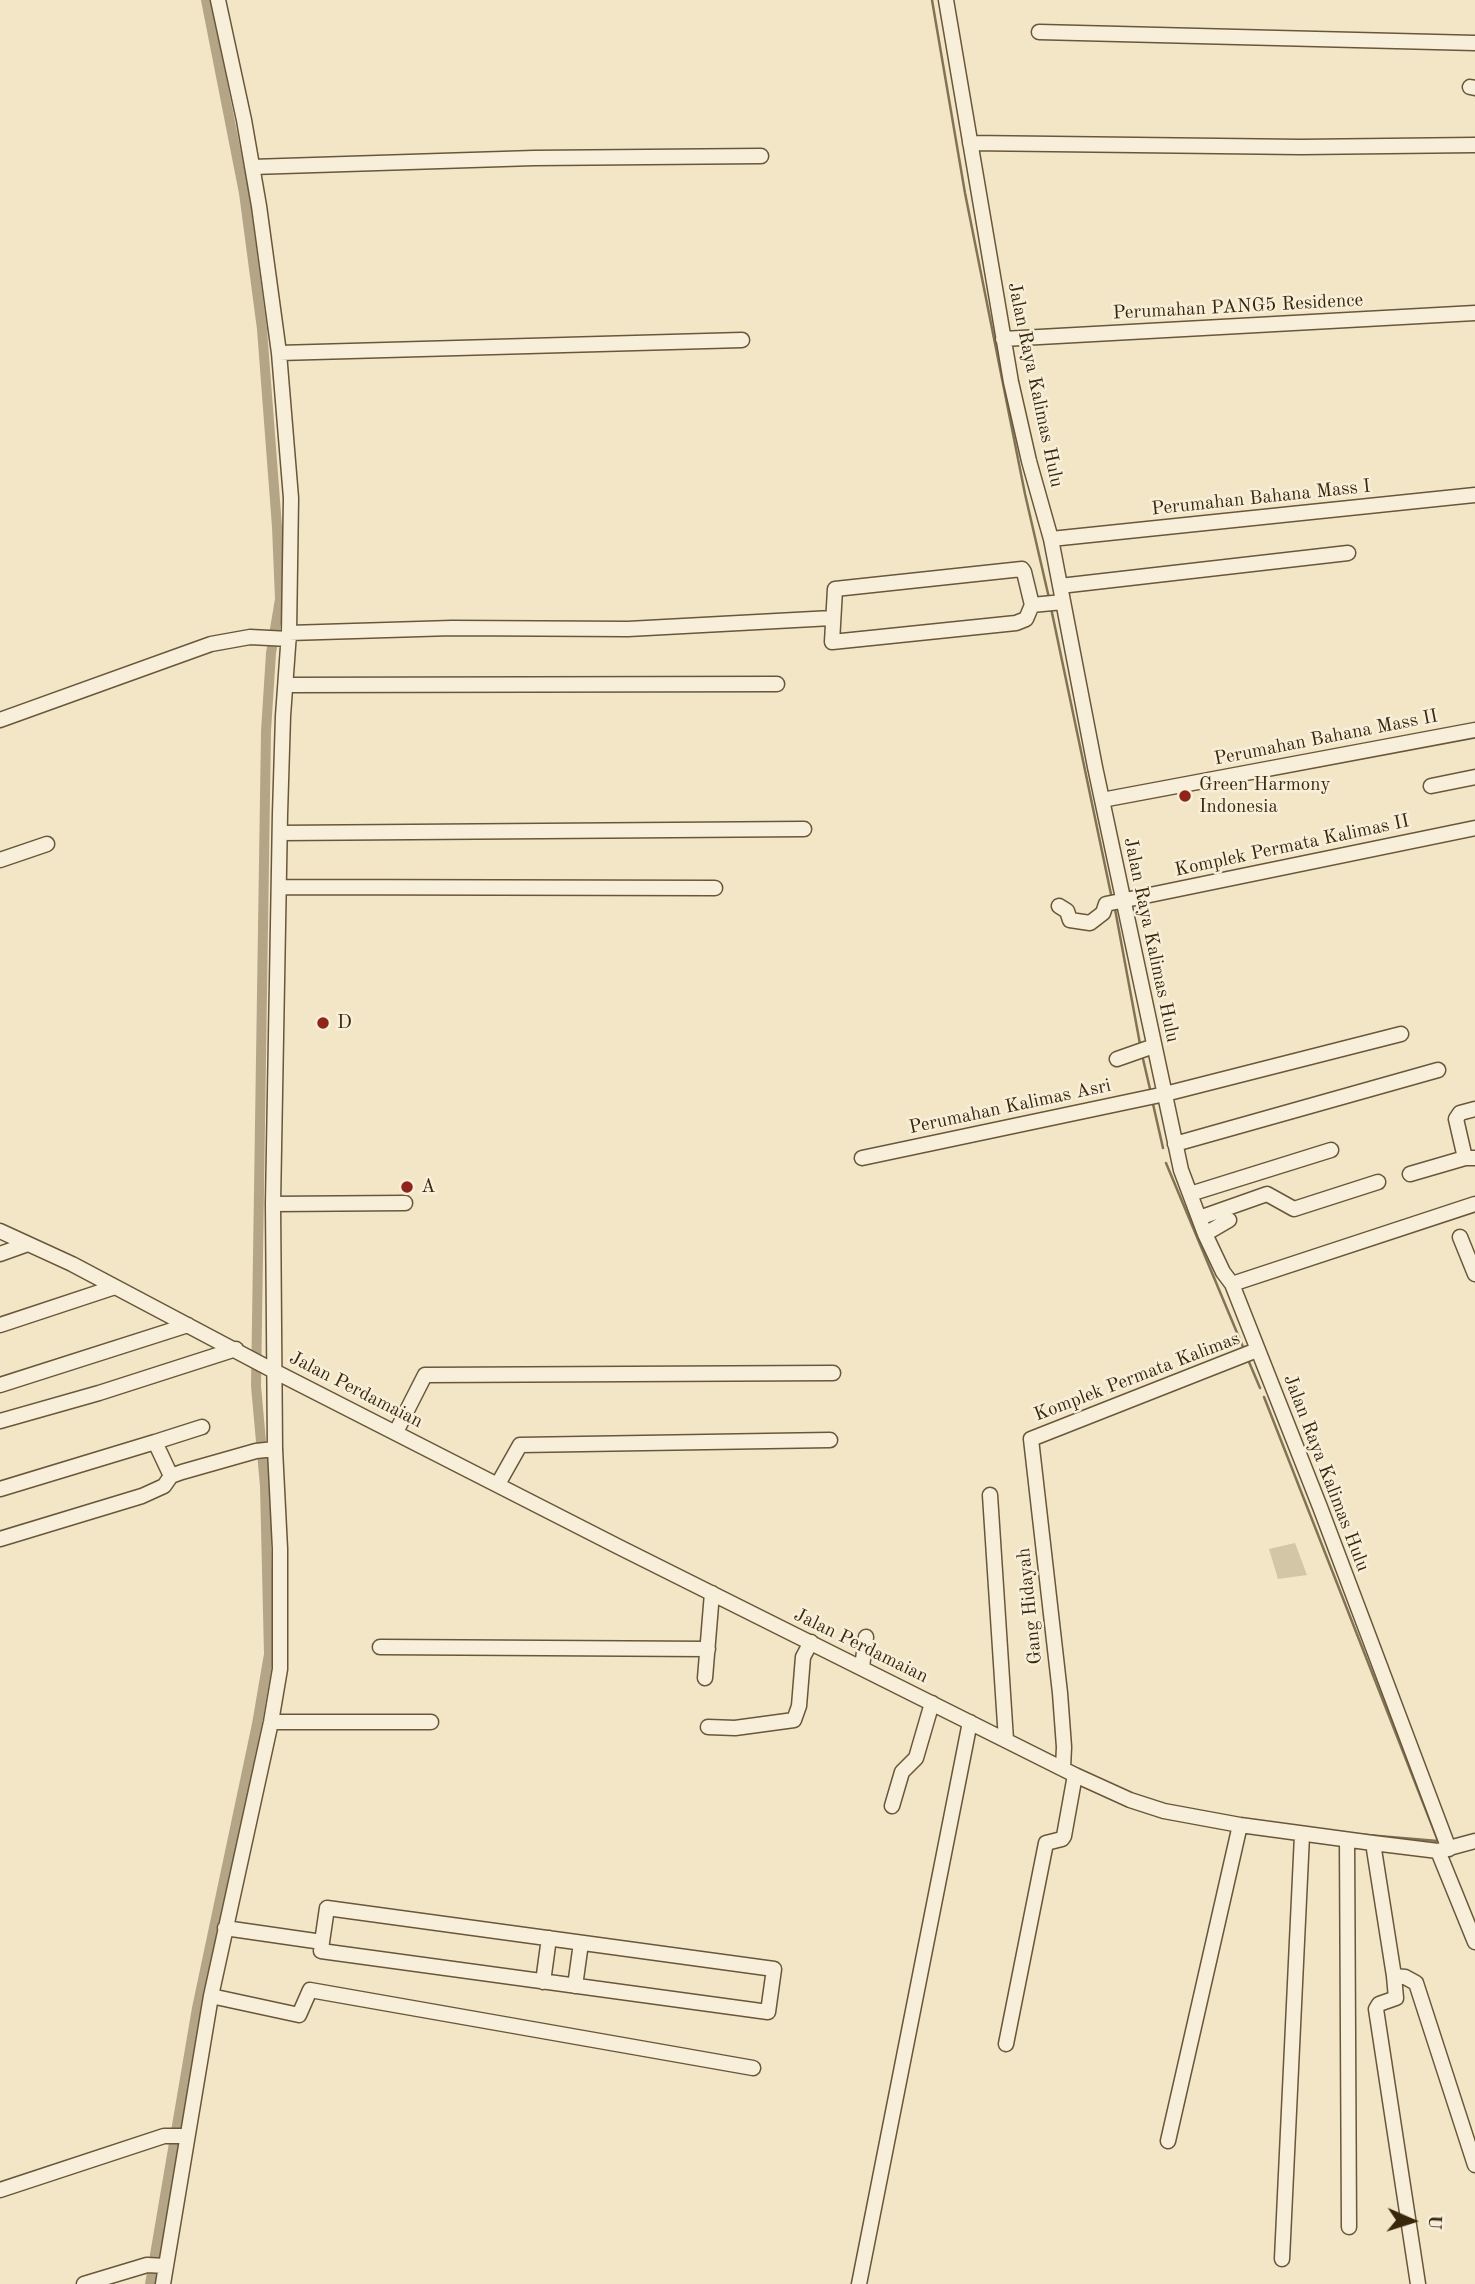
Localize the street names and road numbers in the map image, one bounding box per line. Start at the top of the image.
street label: Jalan Raya Kalimas Hulu [1002,280,1068,490]
street label: Perumahan PANG5 Residence [1112,289,1364,325]
street label: Perumahan Bahana Mass I [1150,475,1372,521]
street label: Perumahan Bahana Mass II [1212,705,1440,771]
street label: Komplek Permata Kalimas II [1173,810,1411,882]
street label: Jalan Raya Kalimas Hulu [1118,835,1184,1045]
street label: Perumahan Kalimas Asri [907,1074,1113,1140]
street label: Komplek Permata Kalimas [1031,1327,1243,1427]
street label: Jalan Perdamaian [285,1347,427,1433]
street label: Jalan Raya Kalimas Hulu [1278,1371,1374,1575]
street label: Gang Hidayah [1013,1547,1047,1665]
street label: Jalan Perdamaian [790,1604,932,1688]

